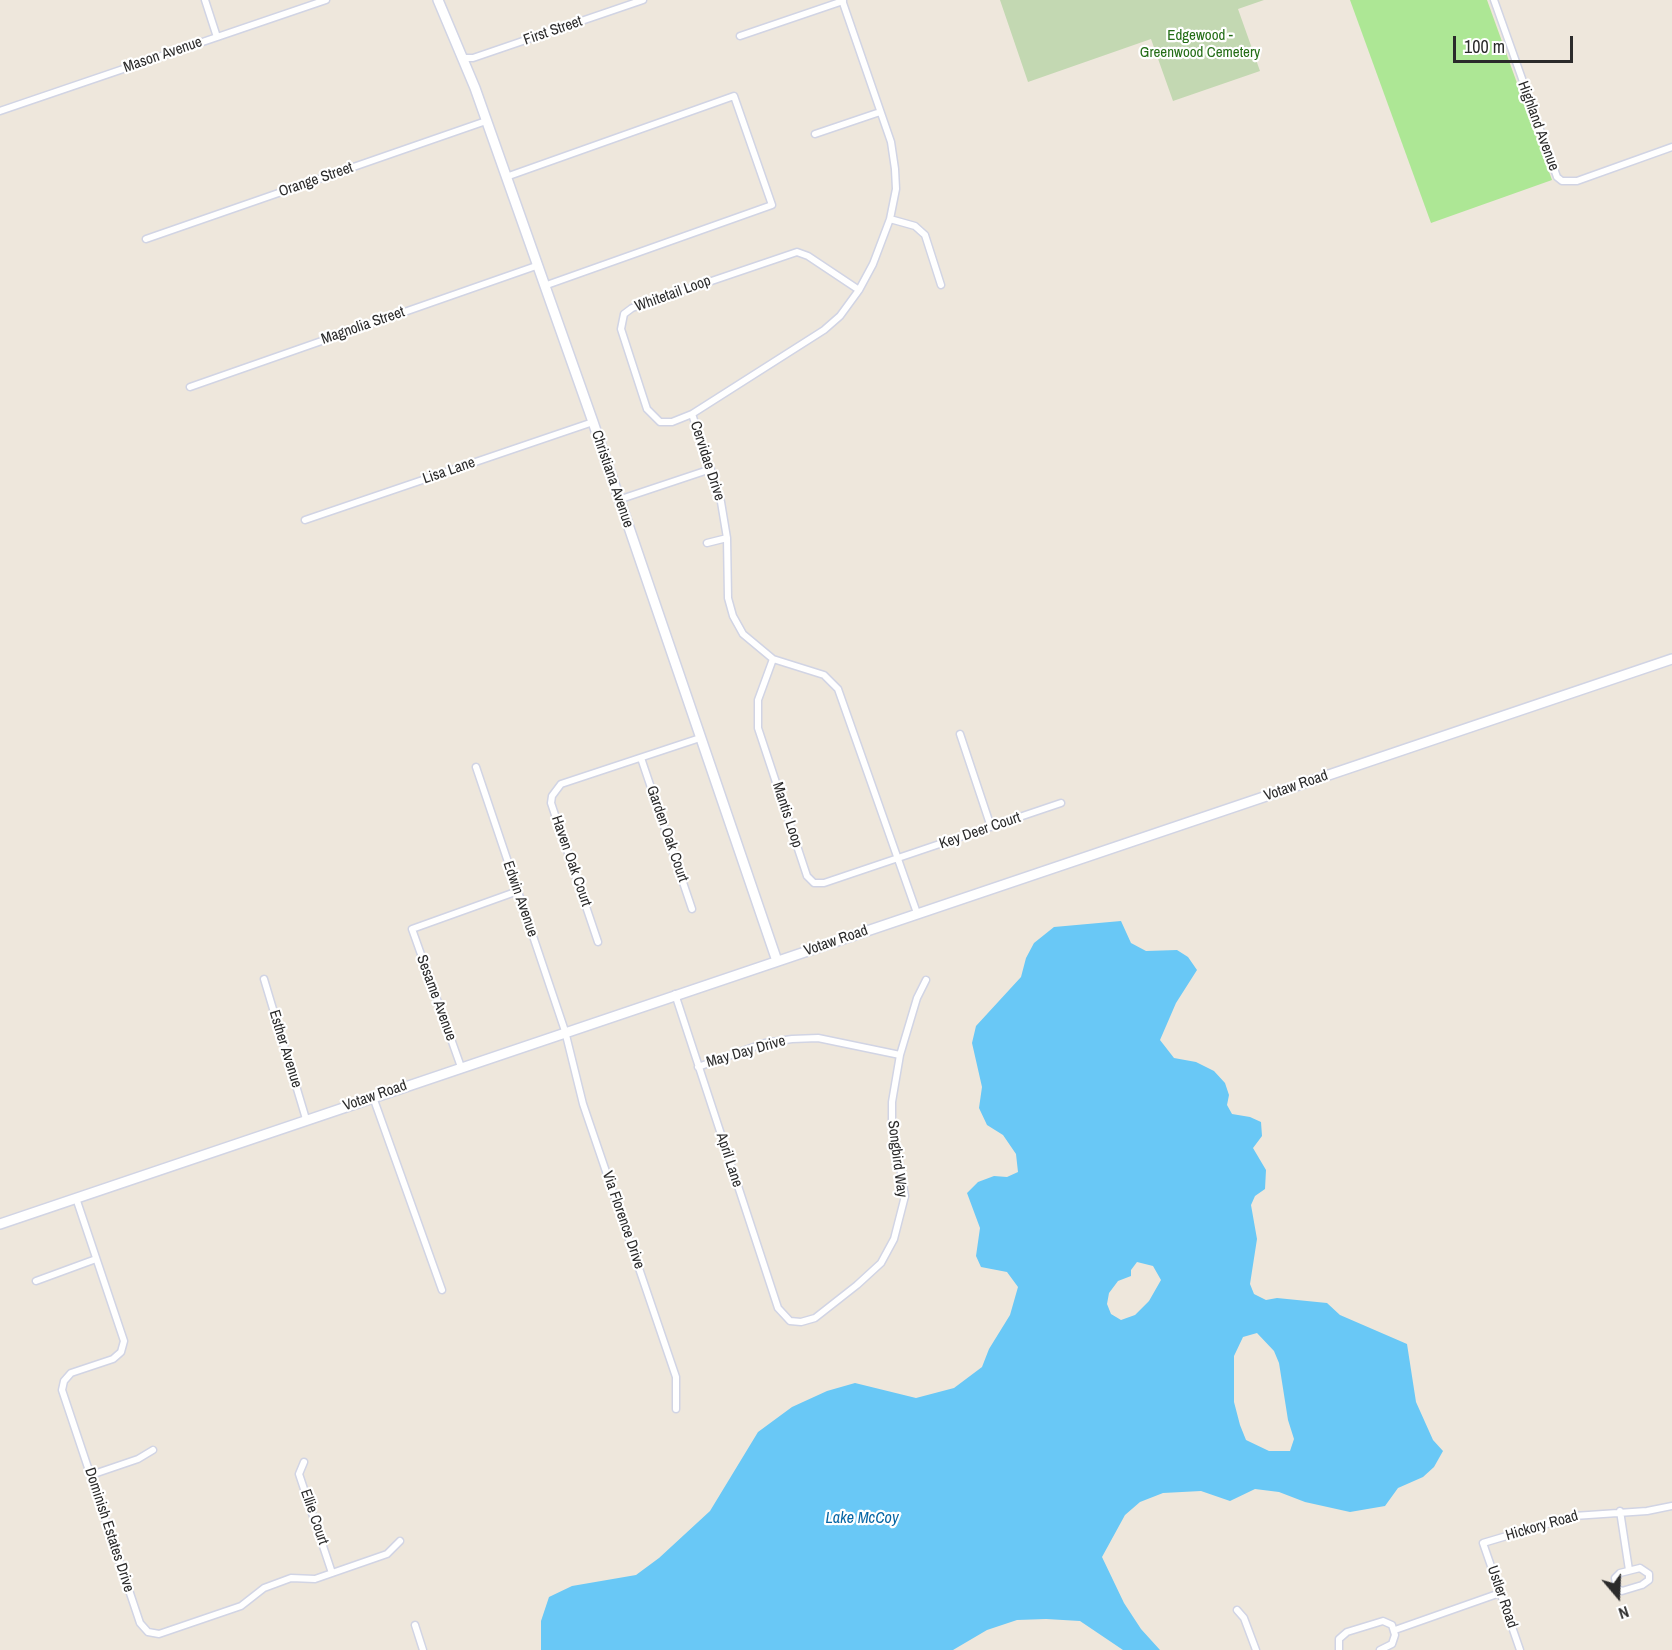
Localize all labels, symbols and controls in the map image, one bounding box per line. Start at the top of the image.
street label: First Street [521,13,585,49]
scale bar [1456,24,1576,62]
park label: Edgewood - Greenwood Cemetery [1140,27,1260,62]
street label: Mason Avenue [121,33,205,77]
text: 100 m [1464,34,1505,59]
street label: Highland Avenue [1513,79,1563,173]
street label: Orange Street [277,159,355,201]
street label: Whitetail Loop [633,272,713,316]
street label: Magnolia Street [319,303,407,349]
street label: Cervidae Drive [686,419,728,503]
street label: Christiana Avenue [587,428,637,530]
street label: Lisa Lane [421,454,477,488]
street label: Votaw Road [1262,767,1330,805]
street label: Mantis Loop [768,780,806,850]
street label: Garden Oak Court [642,784,692,884]
street label: Key Deer Court [937,809,1023,853]
street label: Haven Oak Court [547,813,595,909]
street label: Edwin Avenue [499,859,541,939]
street label: Votaw Road [802,922,870,960]
street label: Sesame Avenue [412,953,460,1043]
street label: Esther Avenue [265,1008,305,1090]
street label: May Day Drive [704,1032,788,1072]
street label: Votaw Road [341,1077,409,1115]
street label: Songbird Way [883,1119,911,1199]
street label: April Lane [712,1131,746,1189]
street label: Via Florence Drive [598,1169,648,1271]
street label: Dominish Estates Drive [80,1465,138,1595]
street label: Ellie Court [296,1487,332,1547]
street label: Hickory Road [1504,1507,1580,1545]
water label: Lake McCoy [826,1509,898,1529]
street label: Ustler Road [1483,1563,1521,1631]
north arrow [1588,1566,1648,1626]
text: N [1616,1601,1632,1625]

